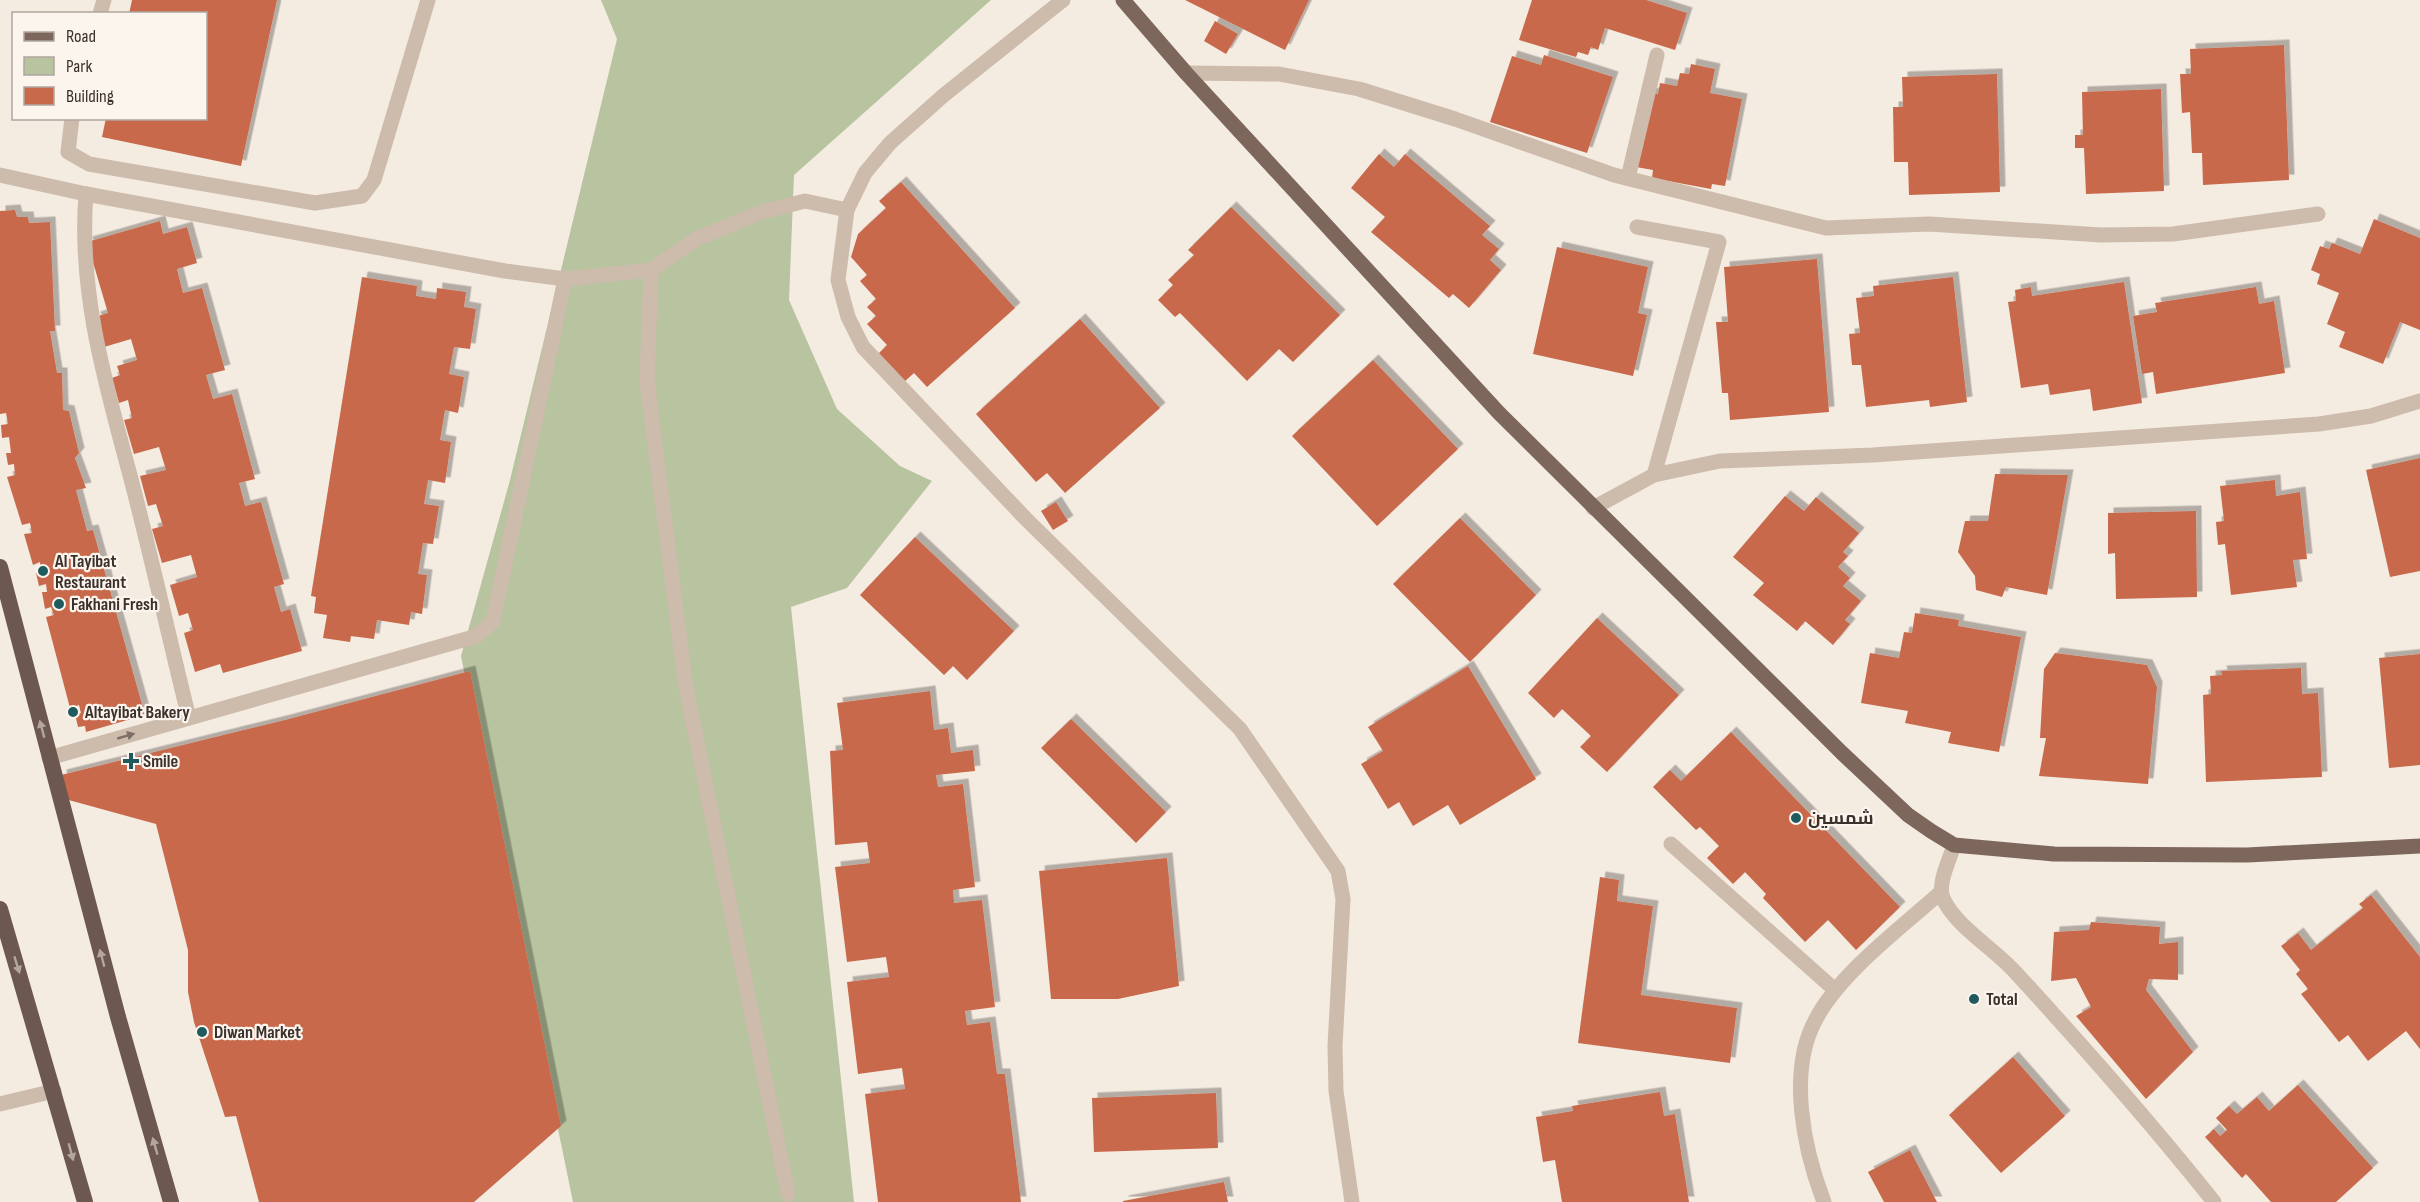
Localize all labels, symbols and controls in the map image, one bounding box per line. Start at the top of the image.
legend [12,12,207,120]
text: Road [66,26,96,47]
text: Park [66,56,92,77]
text: Building [66,86,114,107]
place label: Al Tayibat Restaurant [54,551,126,593]
marker: Al Tayibat Restaurant [36,564,50,578]
place label: Fakhani Fresh [71,594,158,615]
marker: Fakhani Fresh [52,597,66,611]
place label: Altayibat Bakery [84,702,190,723]
marker: Altayibat Bakery [66,705,80,719]
one-way arrow [36,720,46,738]
one-way arrow [117,731,135,740]
place label: Smile [143,751,178,772]
marker: Smile [124,754,138,768]
place label: شمسين [1808,808,1874,829]
marker: شمسين [1789,811,1803,825]
one-way arrow [97,949,107,967]
one-way arrow [13,956,22,974]
place label: Total [1986,989,2018,1010]
marker: Total [1967,992,1981,1006]
place label: Diwan Market [214,1022,301,1043]
marker: Diwan Market [195,1025,209,1039]
one-way arrow [150,1137,159,1155]
one-way arrow [67,1143,76,1161]

